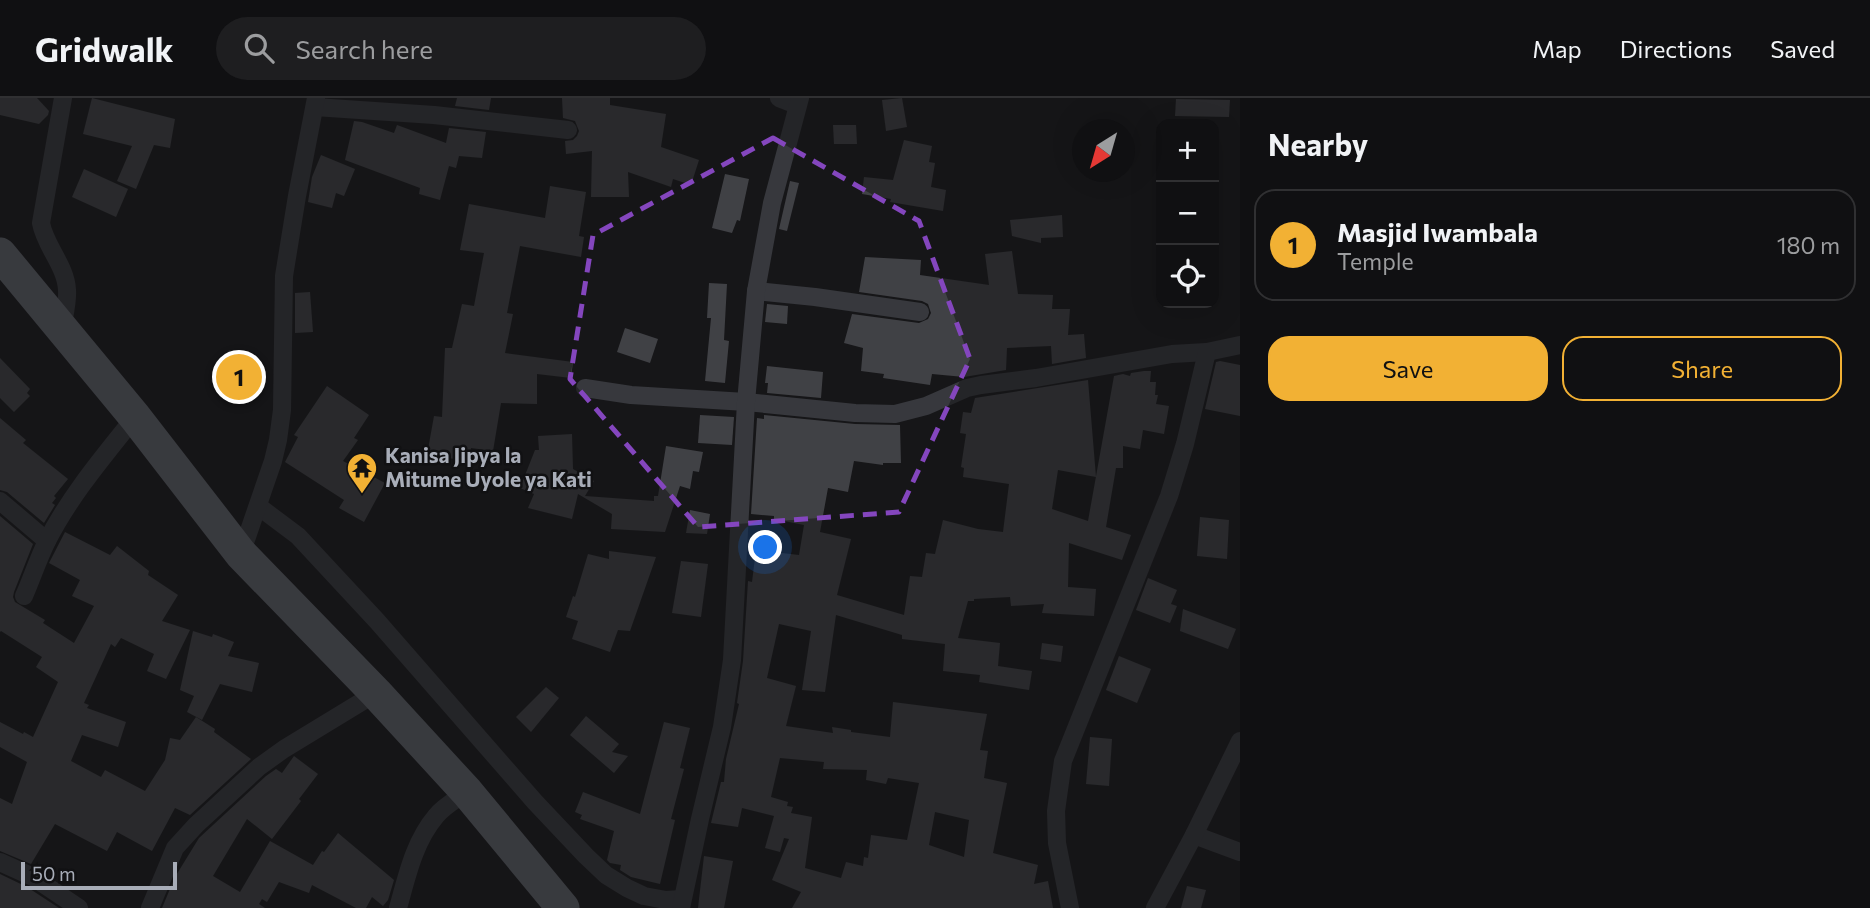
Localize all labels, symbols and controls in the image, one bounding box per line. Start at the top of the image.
search box [216,17,706,80]
text: Gridwalk [35,28,174,69]
icon: search [240,29,278,67]
text: Search here [296,33,433,64]
text: Map [1532,34,1582,63]
text: Directions [1620,34,1732,63]
text: Saved [1770,34,1835,63]
north arrow [1072,119,1135,182]
map controls [1156,119,1219,308]
button: + [1156,119,1219,182]
text: Nearby [1268,125,1368,162]
button: − [1156,182,1219,245]
text: Masjid Iwambala [1337,216,1538,247]
text: 1 [1288,231,1298,259]
text: 180 m [1777,231,1840,259]
button: locate [1156,245,1219,308]
text: Temple [1337,247,1414,275]
button: Save [1268,336,1548,401]
button: Share [1562,336,1842,401]
pin: 1 [216,351,262,403]
place label: Kanisa Jipya la Mitume Uyole ya Kati [385,442,592,491]
temple icon: Kanisa Jipya la Mitume Uyole ya Kati [345,451,379,495]
your location [748,530,782,564]
scale bar [21,859,177,891]
text: 50 m [32,862,76,885]

